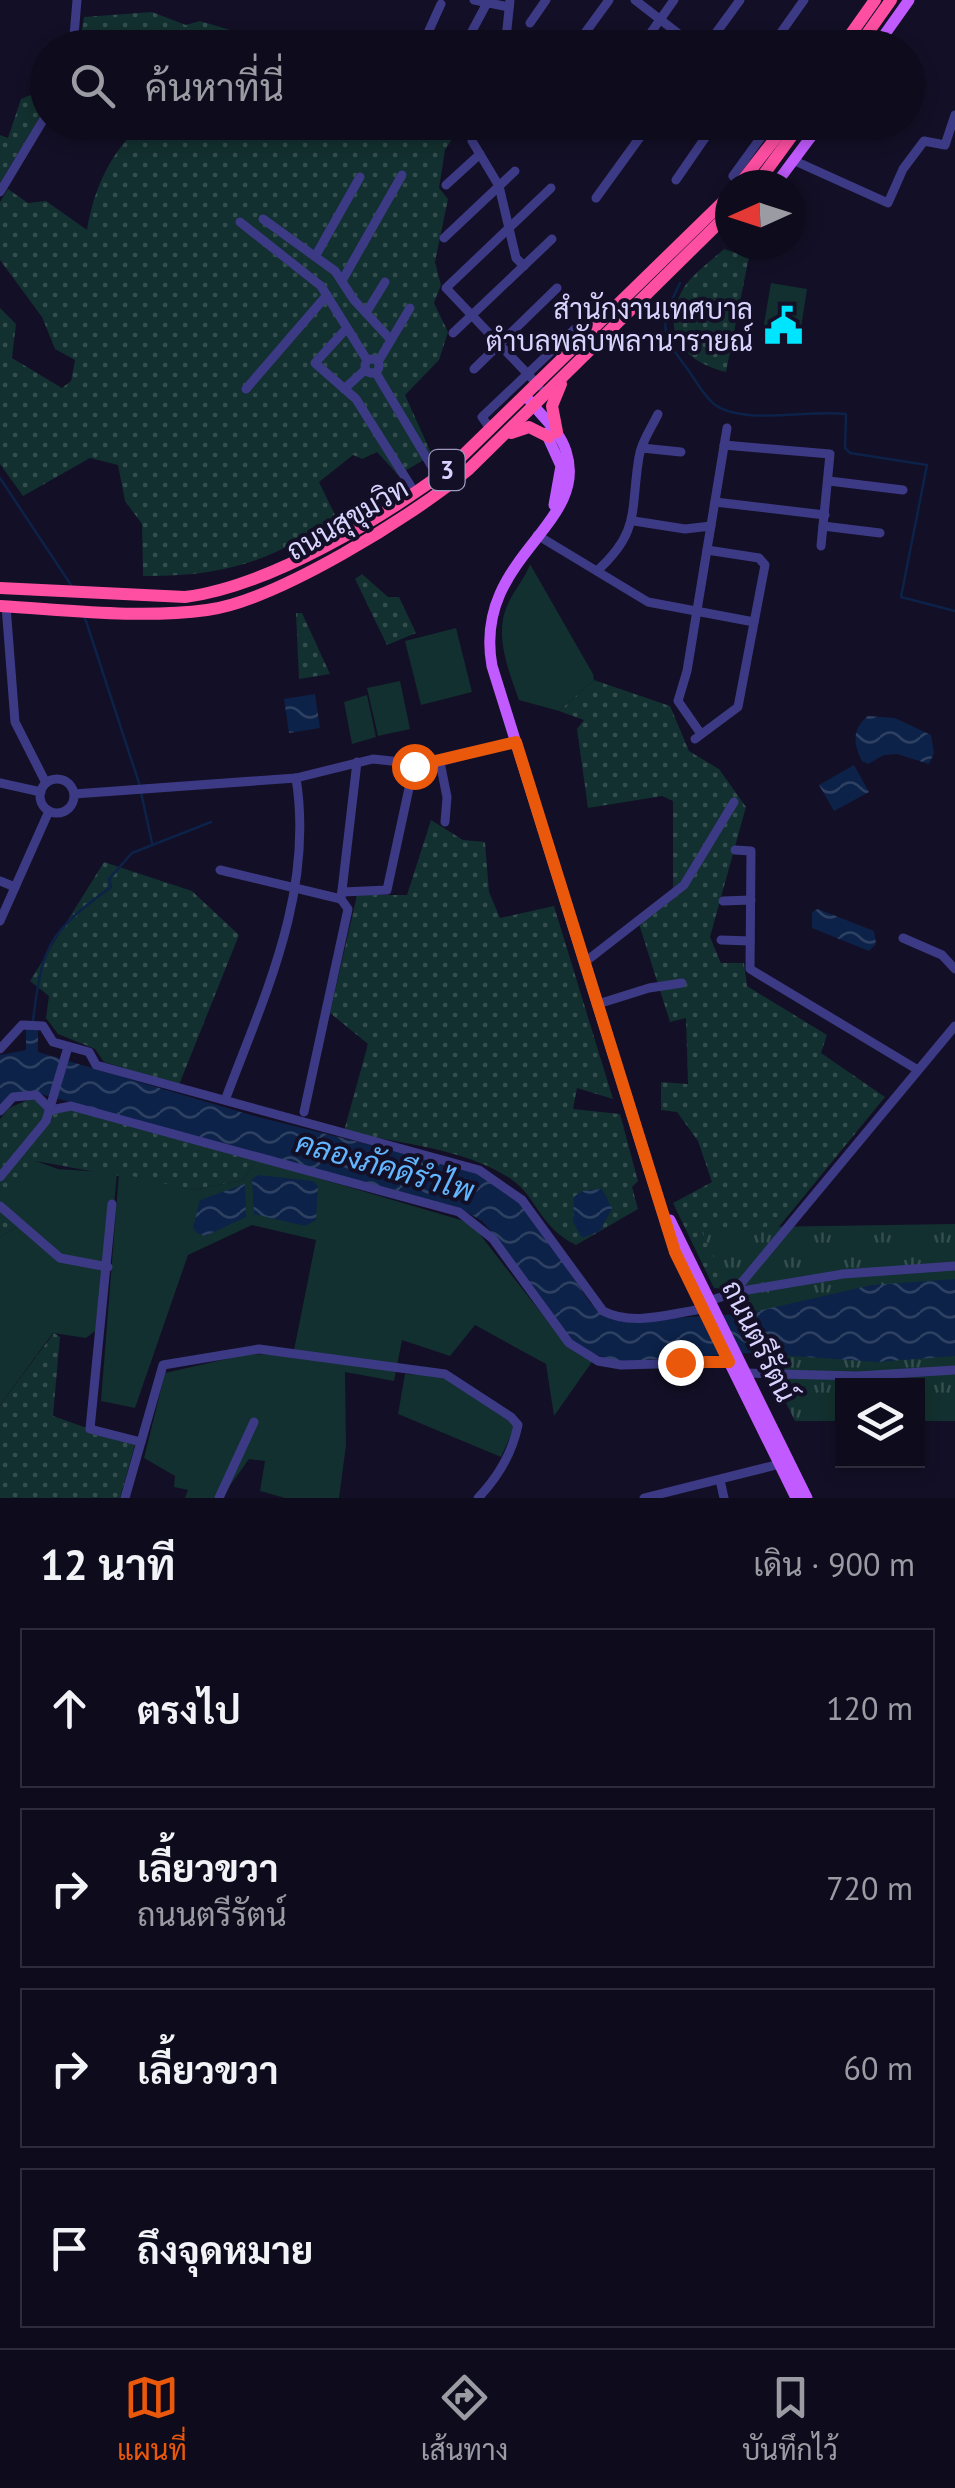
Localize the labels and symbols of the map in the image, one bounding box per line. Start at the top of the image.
north arrow [715,170,805,260]
place label: สำนักงานเทศบาล ตำบลพลับพลานารายณ์ [486,290,753,359]
public building icon: สำนักงานเทศบาล ตำบลพลับพลานารายณ์ [762,304,804,346]
road number: 3 [430,450,464,490]
street label: ถนนสุขุมวิท [279,469,415,570]
route start [392,744,438,790]
water label: คลองภัคดีรำไพ [292,1122,479,1210]
street label: ถนนตรีรัตน์ [714,1274,805,1408]
route end [658,1340,704,1386]

